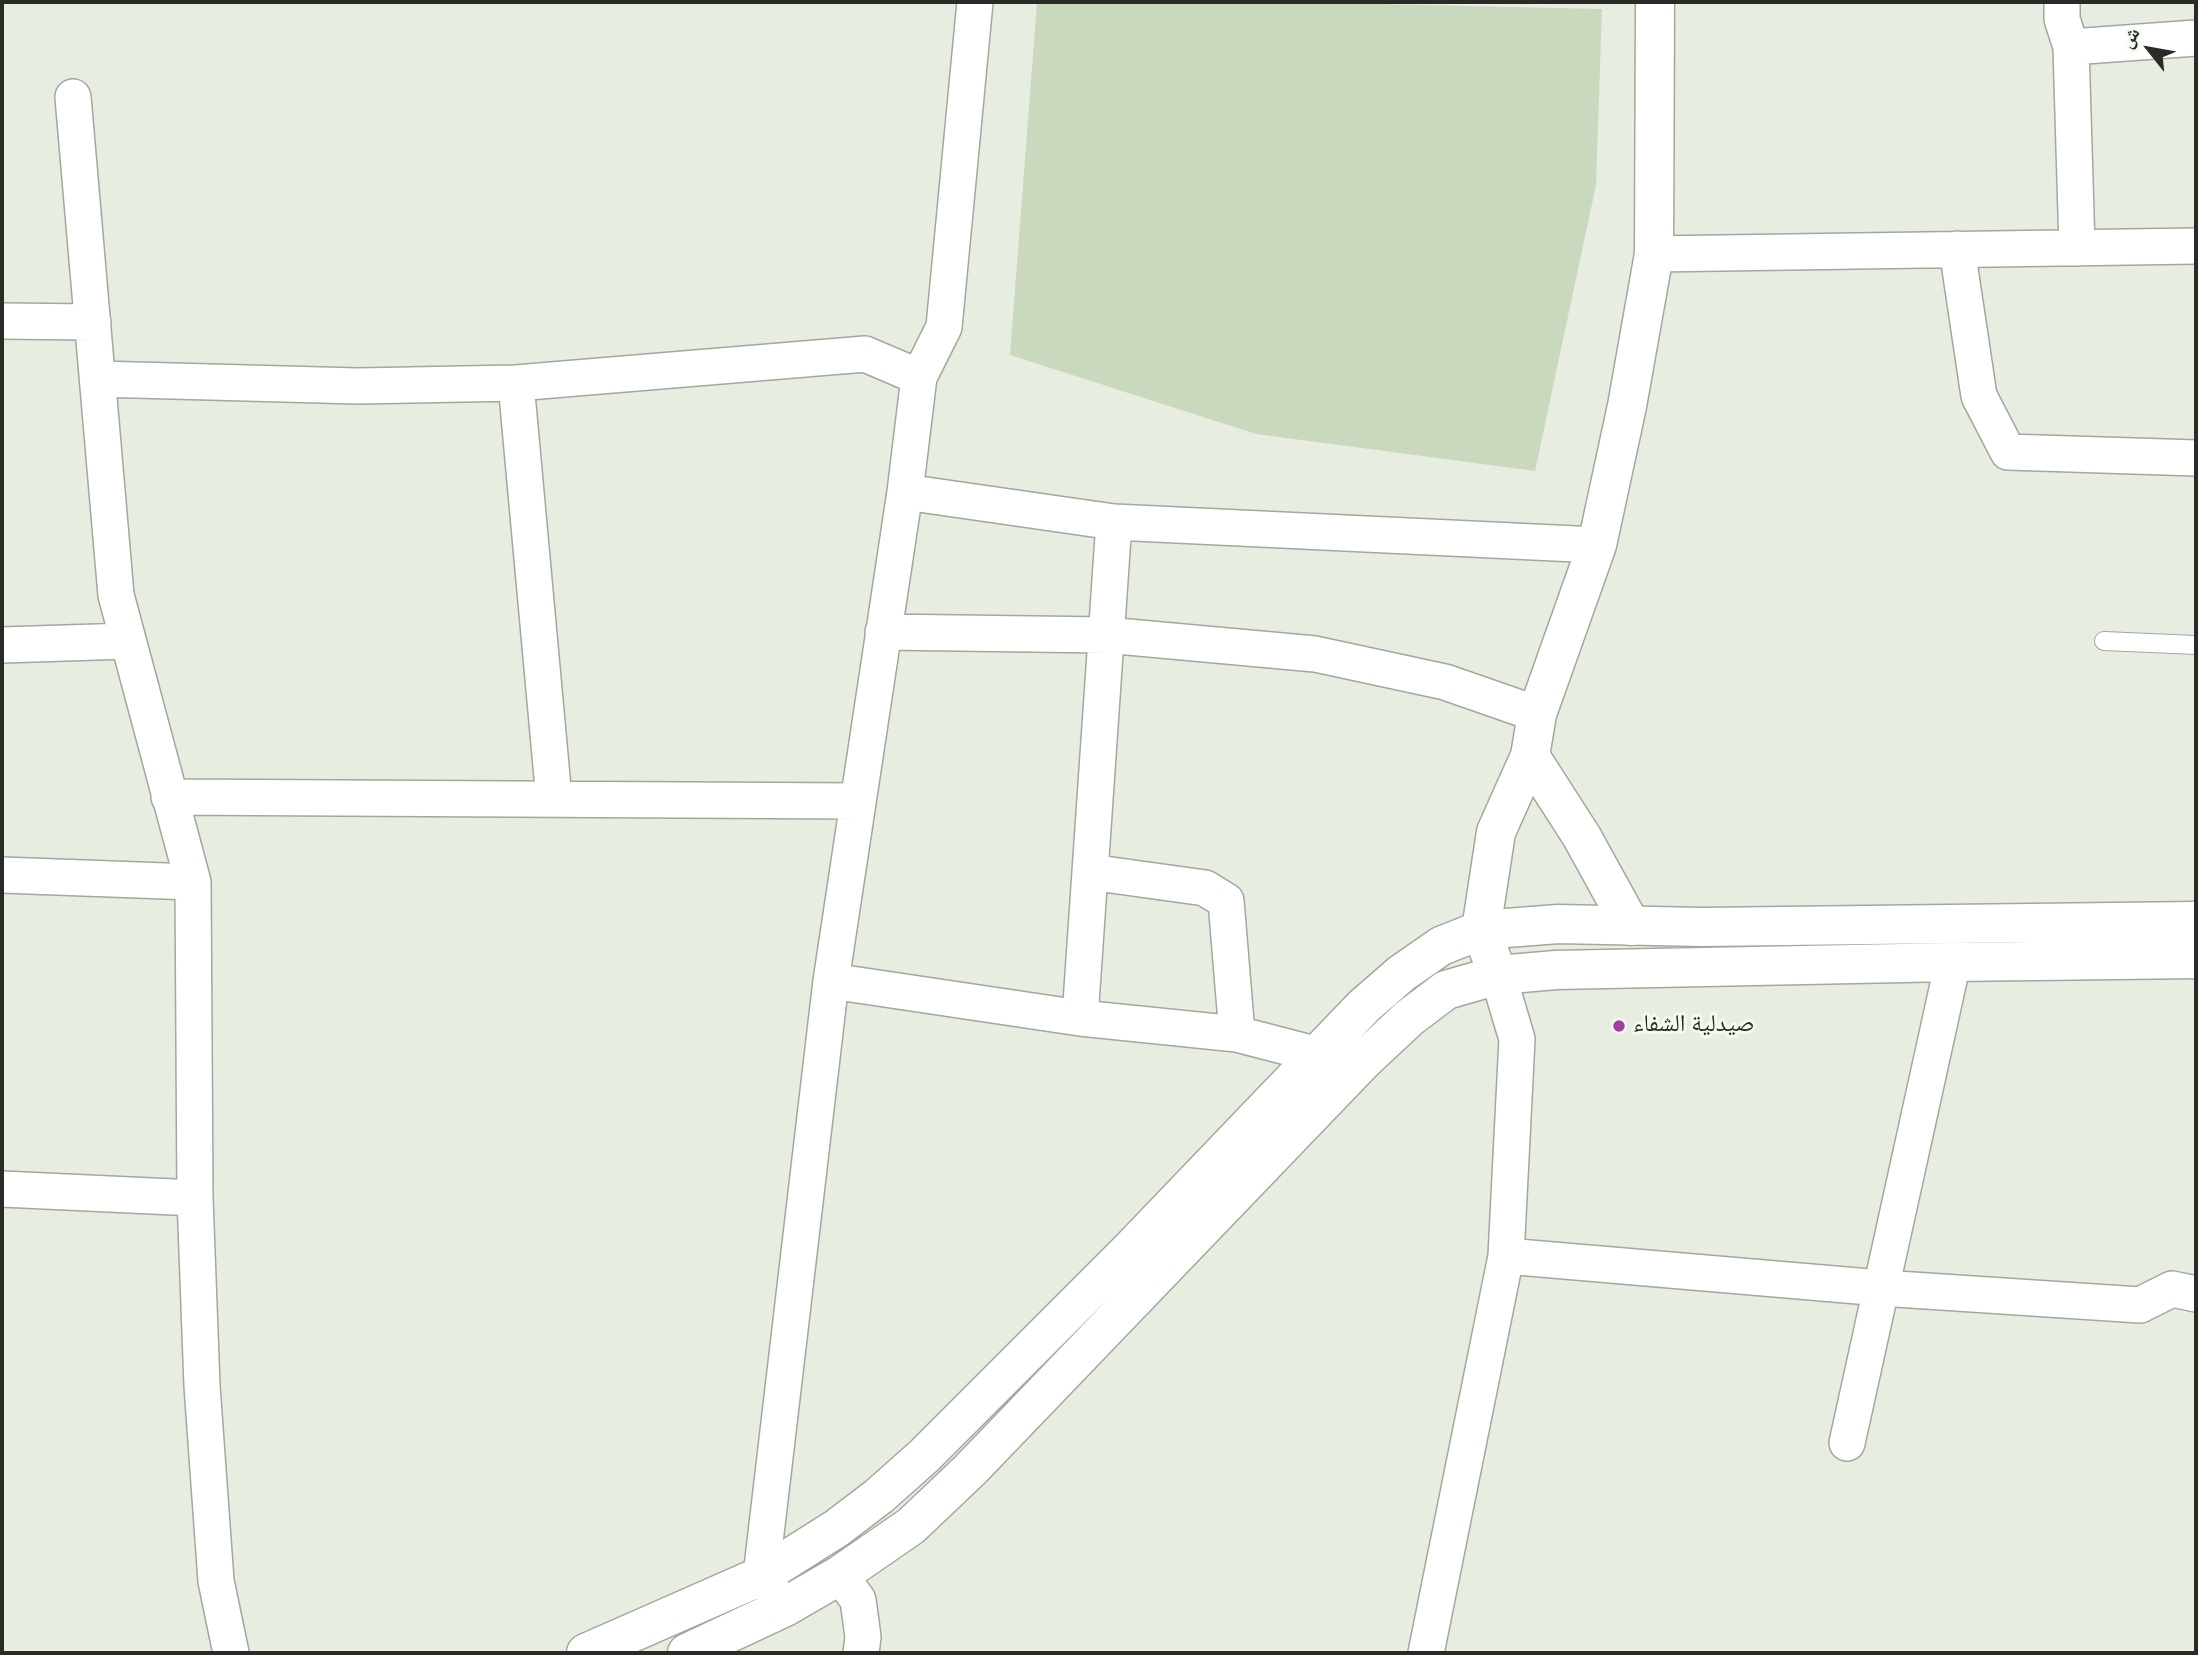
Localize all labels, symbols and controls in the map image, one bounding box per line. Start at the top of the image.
north arrow [2114,14,2184,84]
text: ش [2116,23,2146,53]
place label: صيدلية الشفاء [1633,1012,1755,1040]
marker: صيدلية الشفاء [1611,1018,1627,1034]

